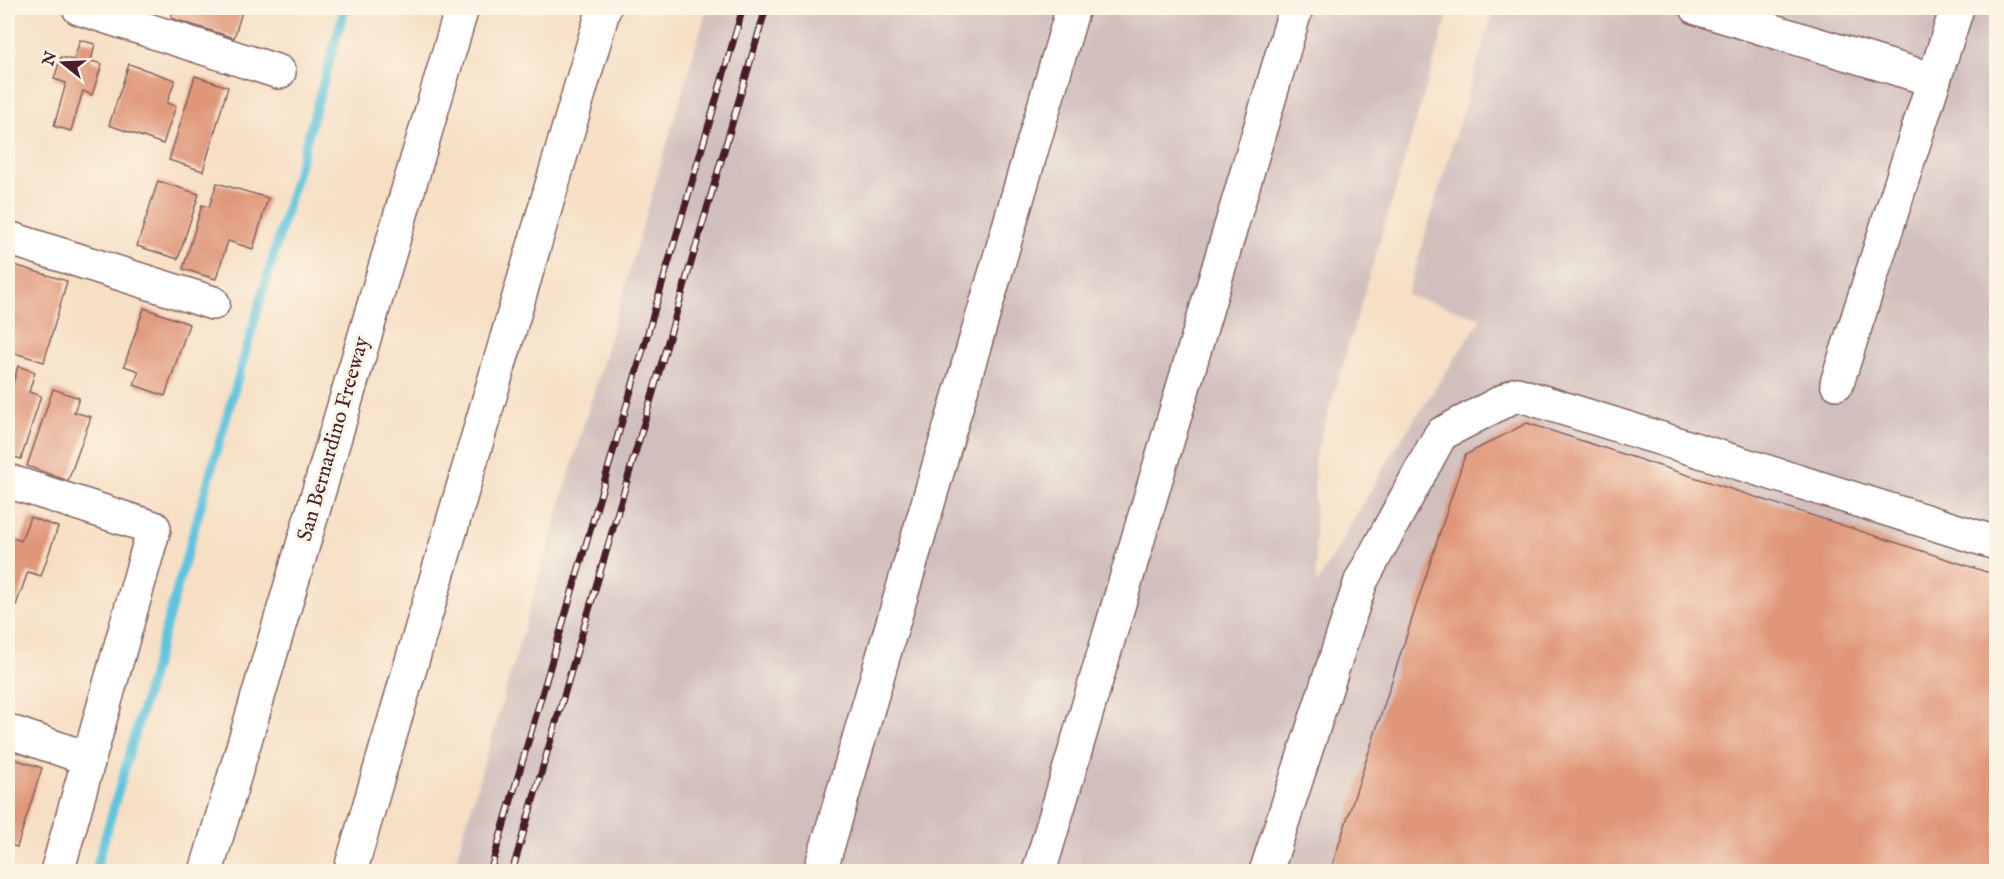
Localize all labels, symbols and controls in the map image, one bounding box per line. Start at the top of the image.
north arrow [33,33,93,93]
text: N [39,49,62,70]
street label: San Bernardino Freeway [292,333,376,545]

